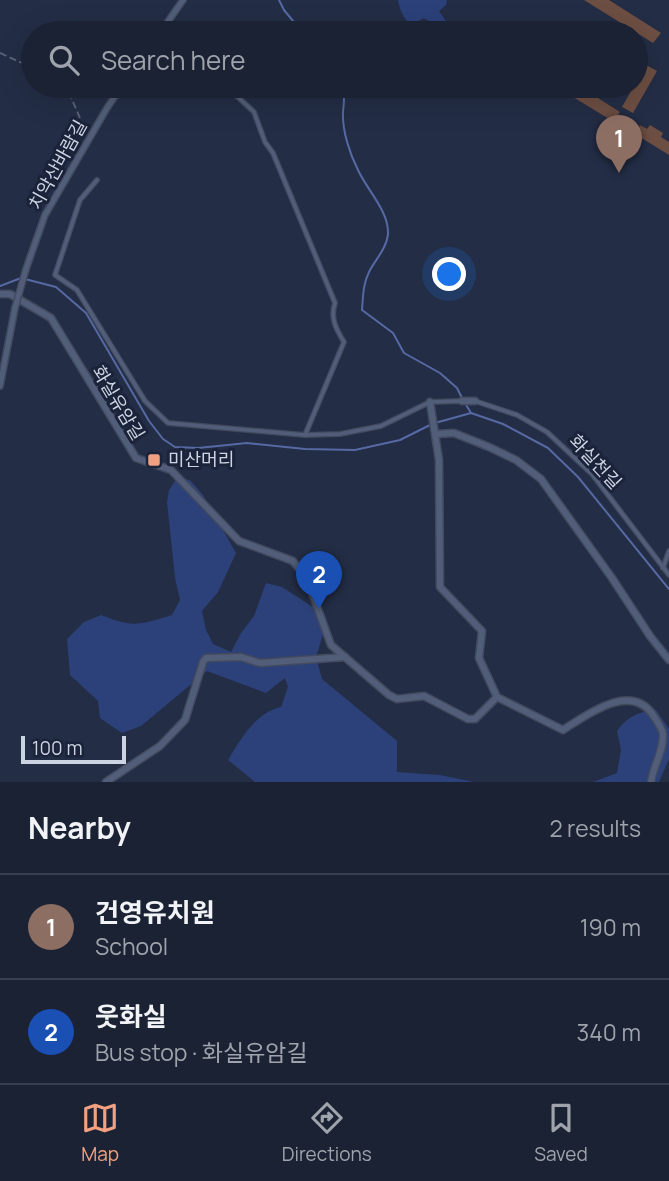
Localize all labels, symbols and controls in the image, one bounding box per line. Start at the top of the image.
search box [21,21,648,98]
icon: search [45,41,83,79]
text: Search here [101,42,246,78]
street label: 치악산바람길 [23,115,92,214]
pin: 1 [596,115,642,173]
your location [432,257,466,291]
street label: 화실유암길 [87,361,150,444]
street label: 화실천길 [564,429,627,494]
place label: 미산머리 [168,447,234,471]
marker: 미산머리 [146,452,162,468]
pin: 2 [296,551,342,609]
scale bar [21,733,126,765]
text: 100 m [32,735,83,761]
text: Nearby [28,807,131,848]
text: 2 results [549,812,641,844]
text: 건영유치원 [95,894,215,930]
text: 1 [46,911,56,943]
text: 190 m [580,911,641,943]
text: School [95,930,168,962]
text: 웃화실 [95,998,167,1034]
text: 2 [44,1016,58,1048]
text: 340 m [577,1016,641,1048]
text: Bus stop · 화실유암길 [95,1036,308,1068]
tab: Map [81,1099,119,1167]
tab: Directions [282,1099,372,1167]
tab: Saved [534,1099,588,1167]

